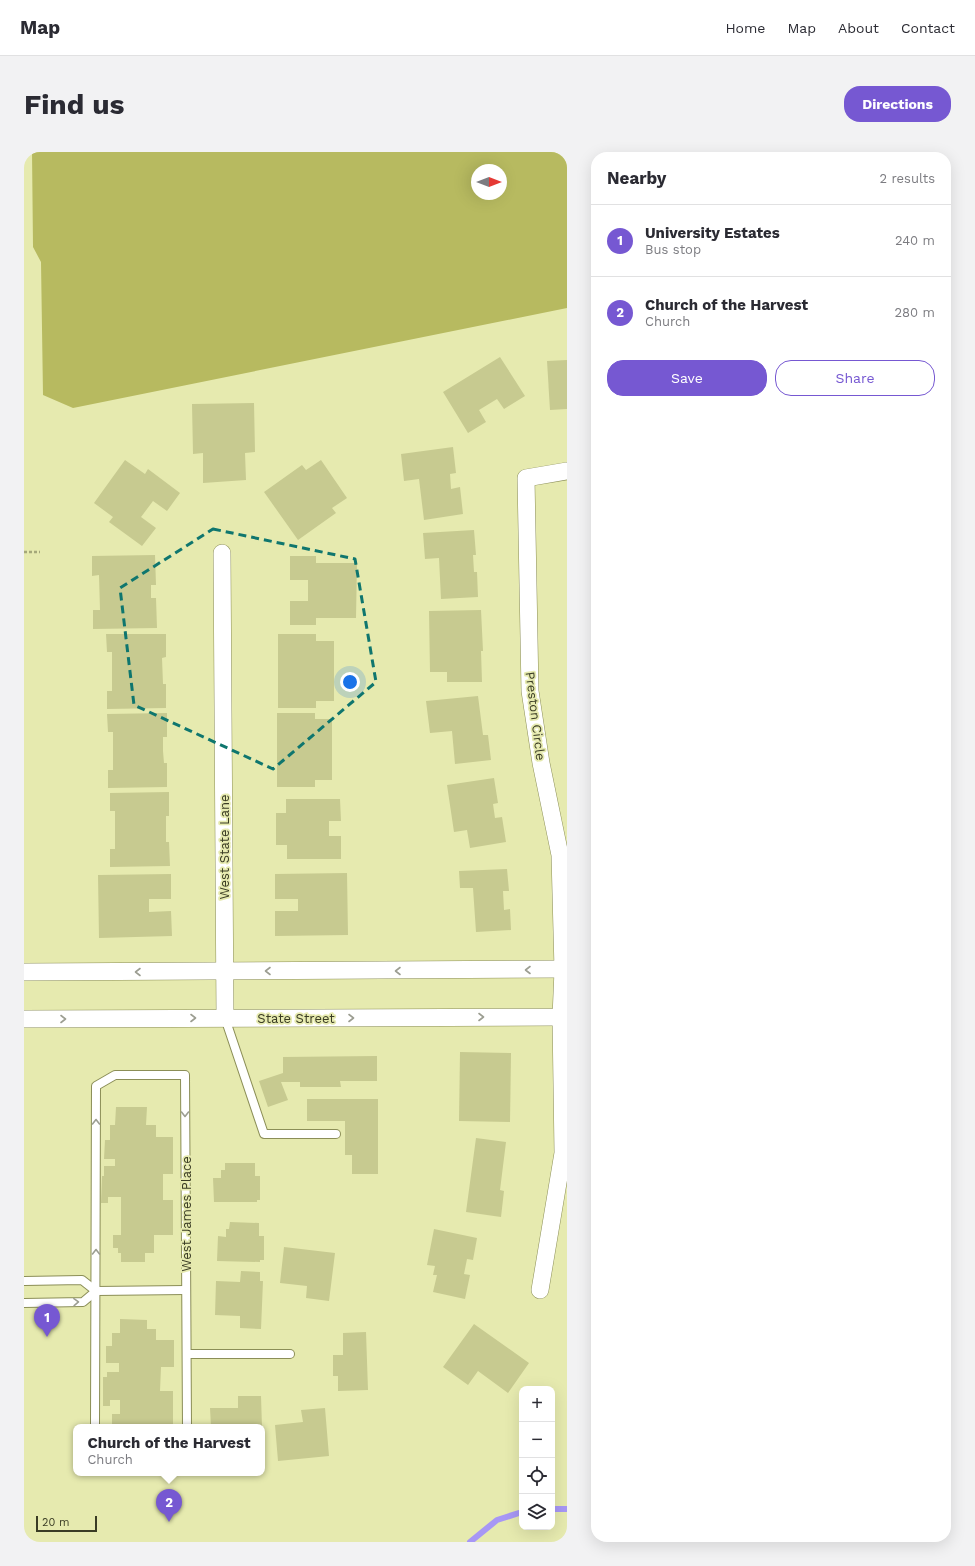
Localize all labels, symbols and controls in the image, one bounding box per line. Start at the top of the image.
text: Map [20,16,60,39]
text: Home [725,20,765,36]
text: Map [787,20,816,36]
text: About [838,20,879,36]
text: Contact [901,20,955,36]
button: Directions [844,86,951,122]
text: Find us [24,88,124,121]
north arrow [471,164,507,200]
text: Nearby [607,168,666,188]
text: 2 results [880,171,935,186]
text: University Estates [645,224,780,242]
text: 1 [617,233,623,248]
text: 240 m [895,233,935,248]
text: Bus stop [645,242,701,257]
text: Church of the Harvest [645,296,808,314]
text: 2 [616,305,624,320]
text: 280 m [895,305,935,320]
text: Church [645,314,690,329]
button: Save [607,360,767,396]
button: Share [775,360,935,396]
street label: Preston Circle [523,671,548,761]
your location [340,672,360,692]
street label: West State Lane [217,794,232,900]
one-way arrow [525,966,531,974]
one-way arrow [135,967,141,976]
one-way arrow [265,967,271,975]
one-way arrow [395,967,401,975]
street label: State Street [257,1011,335,1026]
one-way arrow [478,1013,484,1021]
one-way arrow [190,1014,196,1022]
one-way arrow [348,1014,354,1022]
one-way arrow [60,1015,66,1023]
one-way arrow [181,1111,189,1117]
one-way arrow [92,1119,100,1125]
street label: West James Place [179,1156,194,1272]
one-way arrow [92,1249,100,1255]
one-way arrow [73,1297,79,1306]
pin: 1 [34,1304,60,1337]
map controls [519,1386,555,1530]
button: + [519,1386,555,1422]
button: − [519,1422,555,1458]
popup [73,1424,265,1476]
text: Church of the Harvest [87,1434,251,1452]
text: Church [87,1452,133,1467]
button: locate [519,1458,555,1494]
pin: 2 [156,1489,182,1522]
button: layers [519,1494,555,1530]
scale bar [36,1514,97,1533]
text: 20 m [42,1516,70,1529]

